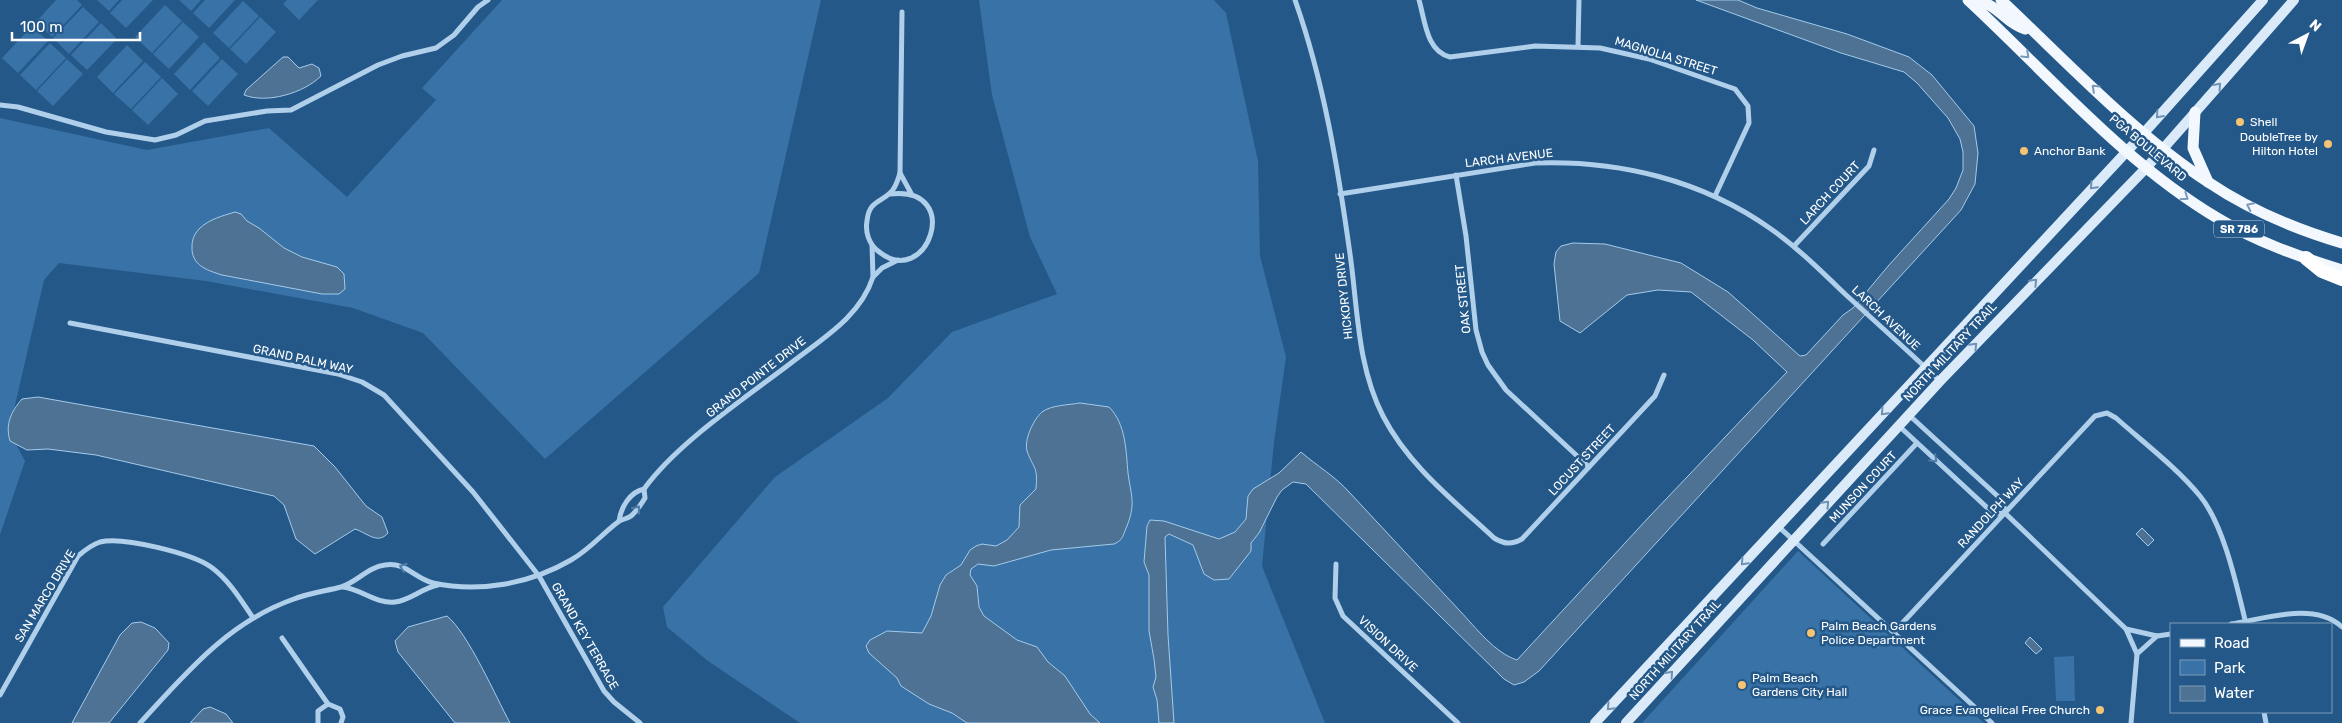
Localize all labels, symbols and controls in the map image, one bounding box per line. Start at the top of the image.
scale bar [12,10,140,42]
north arrow [2282,10,2332,60]
text: N [2306,16,2325,35]
text: 100 m [20,18,62,36]
street label: MAGNOLIA STREET [1613,34,1719,78]
one-way arrow [2020,49,2029,58]
one-way arrow [2212,83,2221,92]
one-way arrow [2091,85,2100,94]
one-way arrow [2156,110,2165,119]
street label: PGA BOULEVARD [2107,112,2189,184]
place label: Shell [2250,115,2277,129]
marker: Shell [2234,116,2246,128]
place label: DoubleTree by Hilton Hotel [2240,130,2318,158]
marker: DoubleTree by Hilton Hotel [2322,138,2334,150]
place label: Anchor Bank [2034,144,2106,158]
marker: Anchor Bank [2018,145,2030,157]
street label: LARCH AVENUE [1464,146,1554,170]
street label: LARCH COURT [1797,158,1863,228]
one-way arrow [2090,180,2099,189]
one-way arrow [2180,190,2189,200]
one-way arrow [2246,202,2255,213]
road number: SR 786 [2214,220,2264,238]
street label: HICKORY DRIVE [1332,252,1356,340]
street label: OAK STREET [1452,264,1474,334]
one-way arrow [2028,279,2037,288]
street label: LARCH AVENUE [1849,283,1923,353]
street label: NORTH MILITARY TRAIL [1901,299,2000,404]
street label: GRAND POINTE DRIVE [703,334,809,420]
street label: GRAND PALM WAY [252,342,355,377]
one-way arrow [1968,342,1977,351]
one-way arrow [1881,406,1890,415]
street label: LOCUST STREET [1546,422,1618,498]
street label: MUNSON COURT [1826,448,1900,526]
one-way arrow [1928,453,1937,462]
street label: RANDOLPH WAY [1955,475,2027,551]
one-way arrow [1820,501,1829,510]
one-way arrow [631,505,640,514]
street label: SAN MARCO DRIVE [12,547,78,645]
one-way arrow [1741,557,1750,566]
one-way arrow [399,563,408,573]
street label: GRAND KEY TERRACE [549,580,621,692]
street label: NORTH MILITARY TRAIL [1626,597,1724,703]
street label: VISION DRIVE [1355,613,1421,675]
place label: Palm Beach Gardens Police Department [1821,619,1936,647]
legend [2170,623,2332,713]
marker: Palm Beach Gardens Police Department [1805,627,1817,639]
text: Road [2214,634,2250,652]
text: Park [2214,659,2245,677]
one-way arrow [1664,670,1673,679]
place label: Palm Beach Gardens City Hall [1752,671,1847,699]
marker: Palm Beach Gardens City Hall [1736,679,1748,691]
text: Water [2214,684,2254,702]
one-way arrow [1607,701,1616,710]
place label: Grace Evangelical Free Church [1920,703,2090,717]
marker: Grace Evangelical Free Church [2094,704,2106,716]

